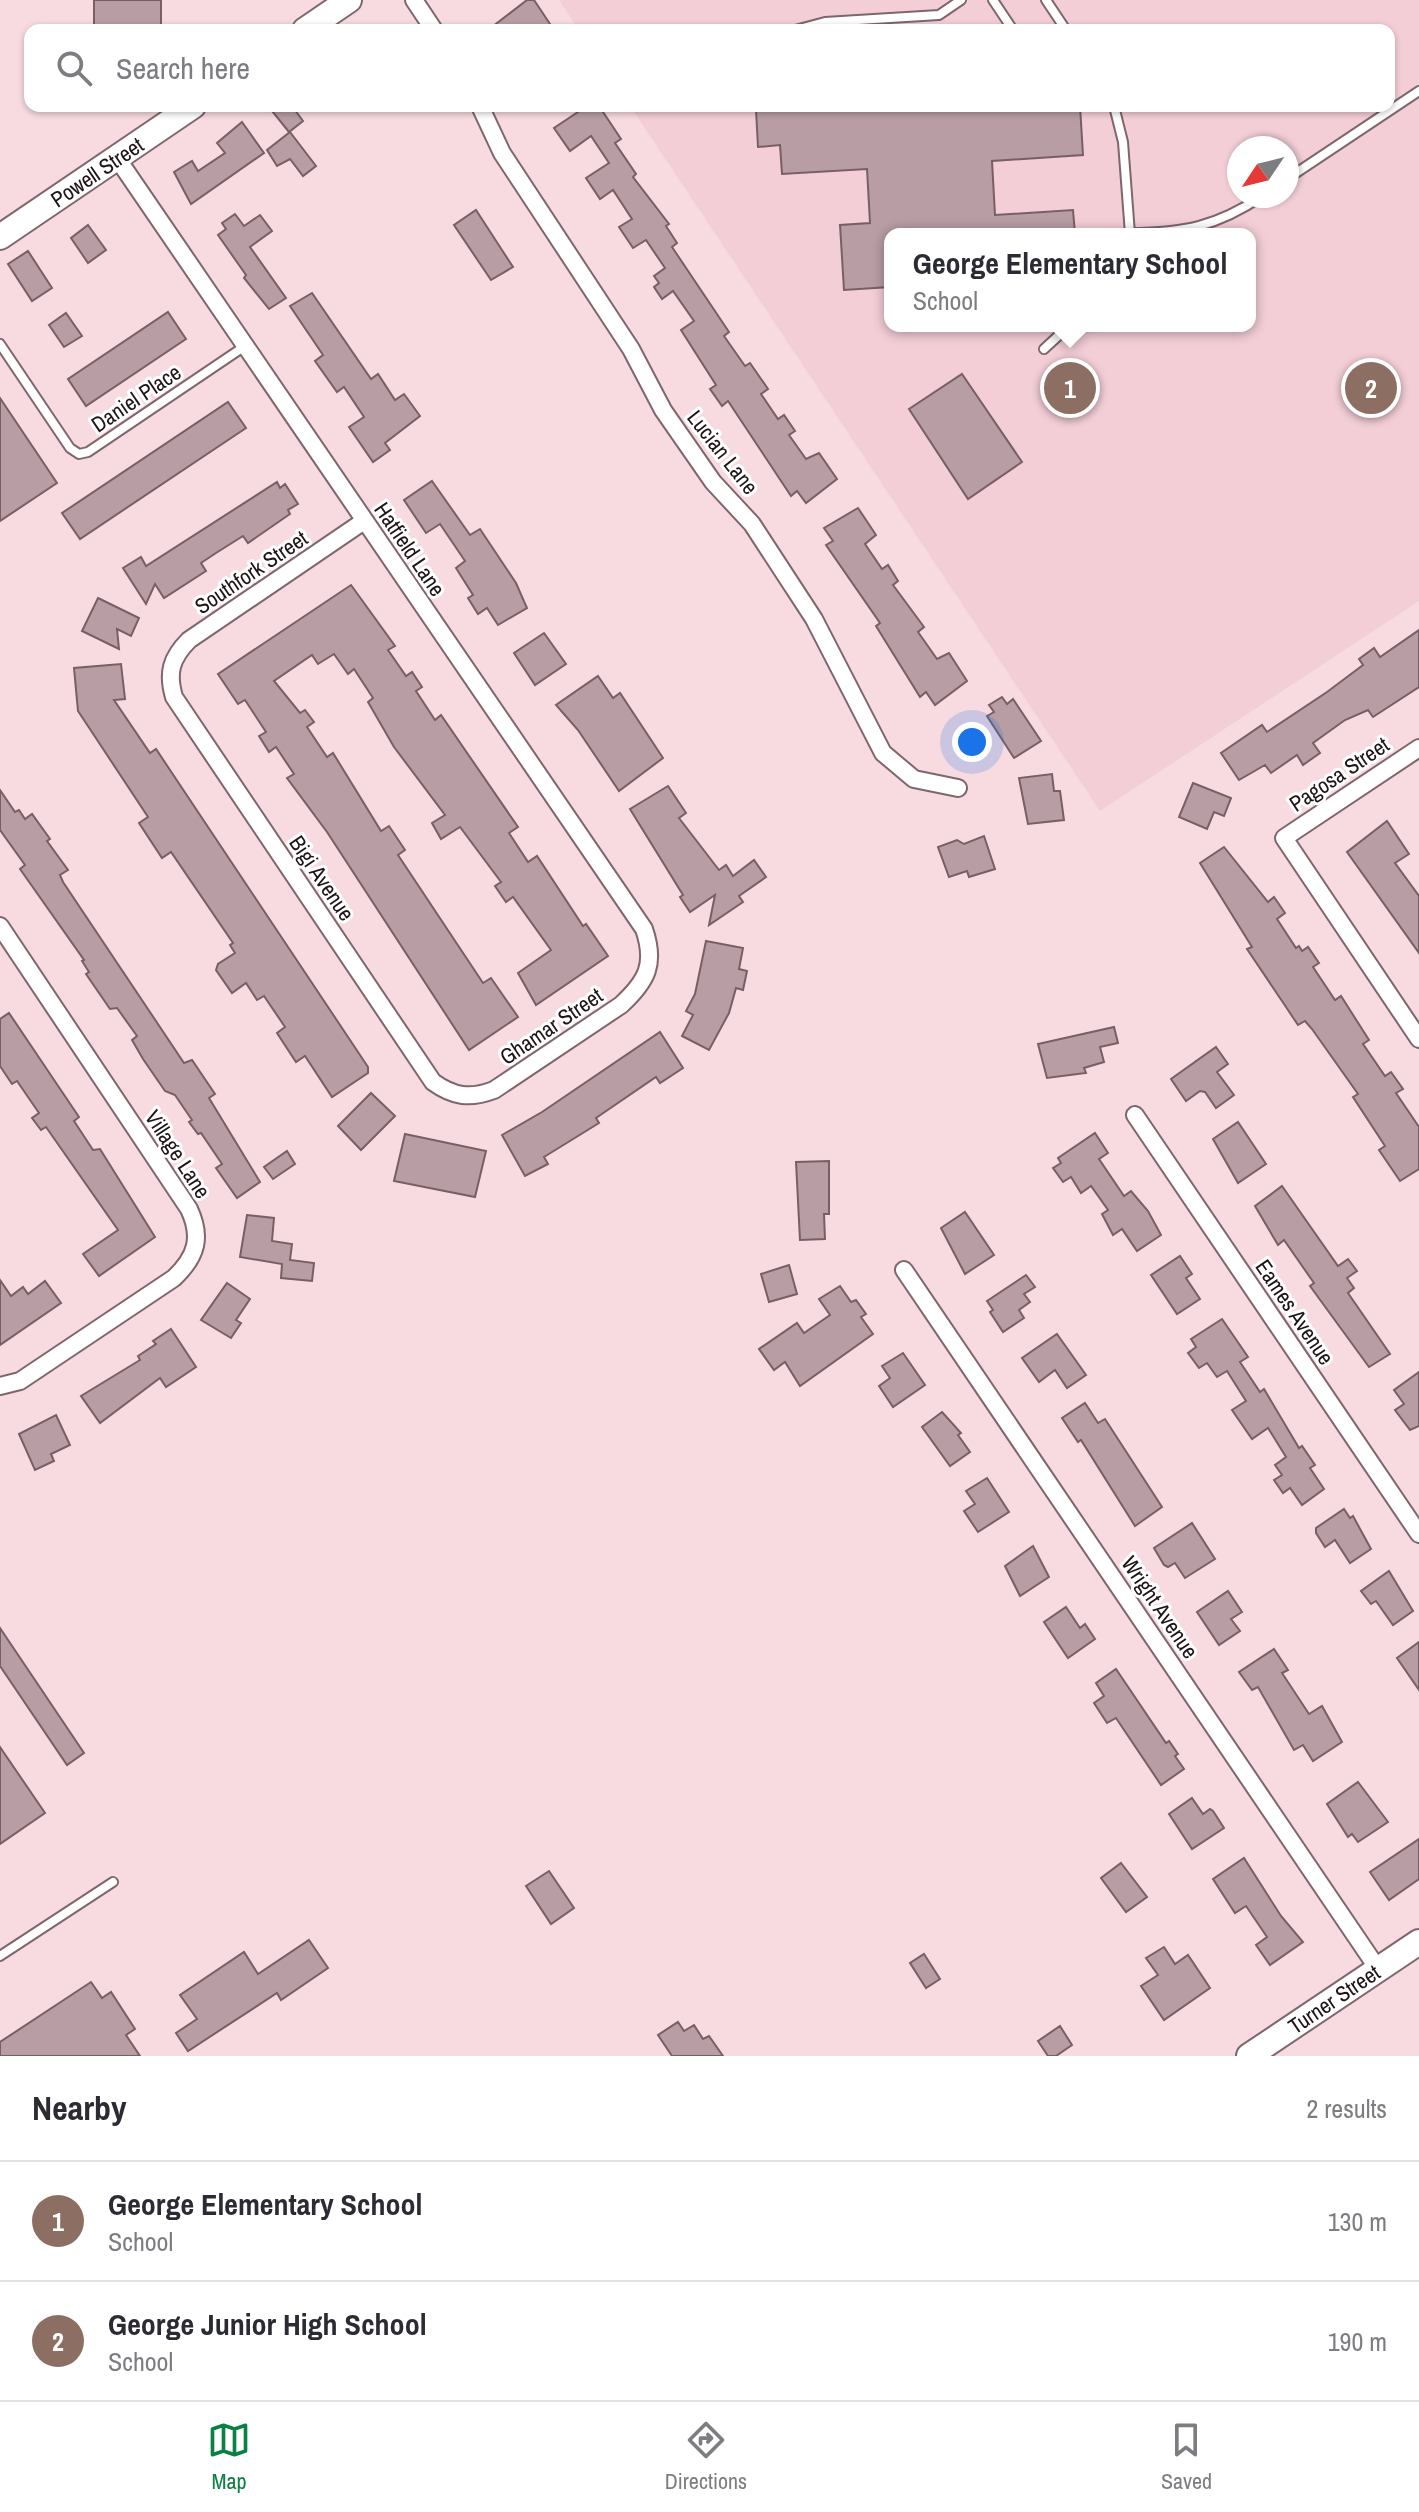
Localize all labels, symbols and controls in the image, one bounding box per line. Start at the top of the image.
search box [24,24,1395,112]
icon: search [52,46,96,90]
text: Search here [116,48,250,88]
street label: Powell Street [45,130,149,214]
north arrow [1227,136,1299,208]
popup [884,228,1256,332]
text: George Elementary School [913,243,1227,283]
text: School [913,283,978,318]
street label: Daniel Place [85,357,187,439]
pin: 1 [1044,358,1096,418]
pin: 2 [1345,358,1397,418]
street label: Lucian Lane [681,404,765,500]
street label: Hatfield Lane [368,496,452,602]
street label: Southfork Street [189,523,313,621]
your location [952,722,992,762]
street label: Pagosa Street [1283,730,1395,818]
street label: Bigi Avenue [282,829,362,927]
street label: Ghamar Street [494,980,608,1072]
street label: Village Lane [138,1104,218,1204]
street label: Eames Avenue [1249,1253,1341,1371]
street label: Wright Avenue [1115,1550,1205,1664]
street label: Turner Street [1282,1957,1386,2041]
text: Nearby [32,2085,127,2131]
text: 2 results [1306,2091,1387,2126]
text: George Elementary School [108,2184,422,2224]
text: 1 [52,2204,64,2239]
text: 130 m [1328,2204,1387,2239]
text: School [108,2224,173,2259]
text: George Junior High School [108,2304,427,2344]
text: 2 [52,2324,64,2359]
text: 190 m [1328,2324,1387,2359]
text: School [108,2344,173,2379]
tab: Map [207,2418,251,2496]
tab: Directions [665,2418,747,2496]
tab: Saved [1161,2418,1212,2496]

